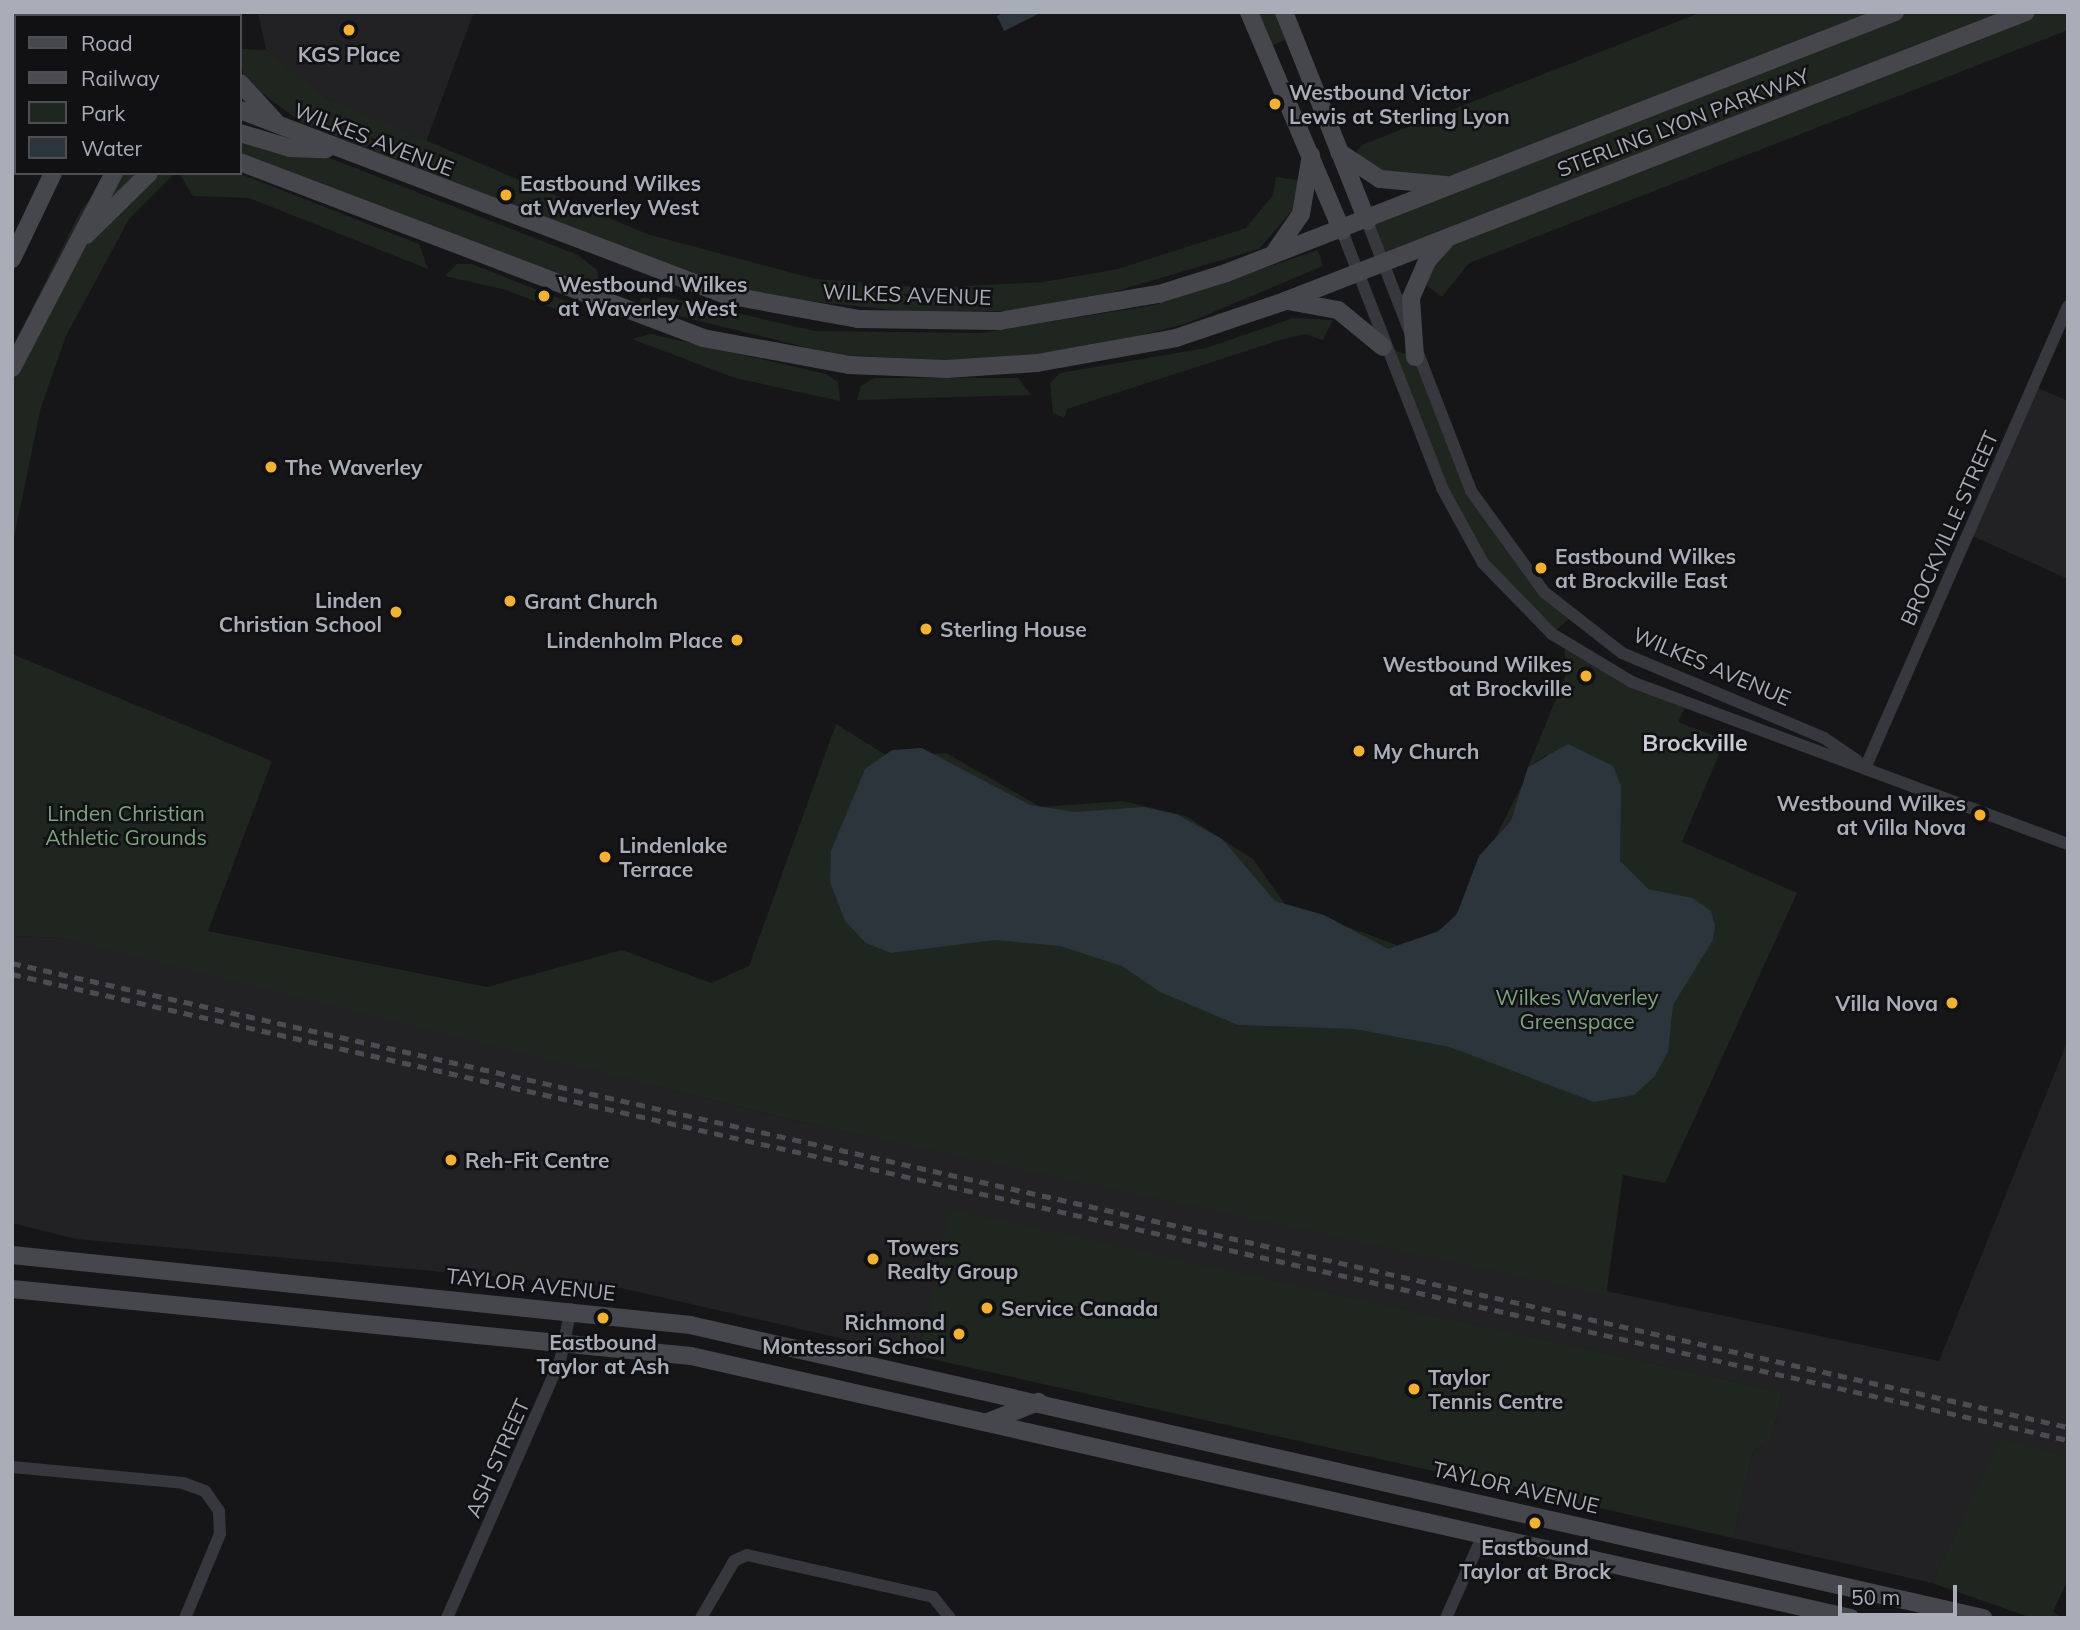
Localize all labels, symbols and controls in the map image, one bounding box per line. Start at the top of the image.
legend [14,14,242,175]
marker: KGS Place [341,22,357,38]
text: Road [81,30,132,56]
place label: KGS Place [298,41,400,67]
street label: STERLING LYON PARKWAY [1553,62,1813,182]
text: Railway [81,65,160,91]
place label: Westbound Victor Lewis at Sterling Lyon [1289,79,1510,129]
marker: Westbound Victor Lewis at Sterling Lyon [1267,96,1283,112]
street label: WILKES AVENUE [291,97,457,181]
text: Park [81,100,125,126]
text: Water [81,135,142,161]
place label: Eastbound Wilkes at Waverley West [520,170,701,220]
marker: Eastbound Wilkes at Waverley West [498,187,514,203]
place label: Westbound Wilkes at Waverley West [558,271,747,321]
street label: WILKES AVENUE [822,278,992,310]
marker: Westbound Wilkes at Waverley West [536,288,552,304]
street label: BROCKVILLE STREET [1895,427,2003,629]
place label: The Waverley [285,454,422,480]
marker: The Waverley [263,459,279,475]
place label: Eastbound Wilkes at Brockville East [1555,543,1736,593]
marker: Eastbound Wilkes at Brockville East [1533,560,1549,576]
place label: Linden Christian School [219,587,382,637]
place label: Grant Church [524,588,658,614]
marker: Grant Church [502,593,518,609]
marker: Linden Christian School [388,604,404,620]
place label: Sterling House [940,616,1087,642]
marker: Sterling House [918,621,934,637]
street label: WILKES AVENUE [1629,621,1795,711]
place label: Lindenholm Place [546,627,723,653]
marker: Lindenholm Place [729,632,745,648]
place label: Westbound Wilkes at Brockville [1383,651,1572,701]
marker: Westbound Wilkes at Brockville [1578,668,1594,684]
district label: Brockville [1642,729,1748,757]
place label: My Church [1373,738,1479,764]
marker: My Church [1351,743,1367,759]
place label: Westbound Wilkes at Villa Nova [1777,790,1966,840]
park label: Linden Christian Athletic Grounds [45,800,207,850]
marker: Westbound Wilkes at Villa Nova [1972,807,1988,823]
place label: Lindenlake Terrace [619,832,727,882]
marker: Lindenlake Terrace [597,849,613,865]
park label: Wilkes Waverley Greenspace [1495,984,1659,1034]
place label: Villa Nova [1835,990,1938,1016]
marker: Villa Nova [1944,995,1960,1011]
place label: Reh-Fit Centre [465,1147,609,1173]
marker: Reh-Fit Centre [443,1152,459,1168]
place label: Towers Realty Group [887,1234,1018,1284]
marker: Towers Realty Group [865,1251,881,1267]
street label: TAYLOR AVENUE [445,1263,617,1305]
place label: Service Canada [1001,1295,1158,1321]
marker: Service Canada [979,1300,995,1316]
place label: Richmond Montessori School [762,1309,945,1359]
marker: Eastbound Taylor at Ash [595,1310,611,1326]
marker: Richmond Montessori School [951,1326,967,1342]
place label: Eastbound Taylor at Ash [536,1329,670,1379]
place label: Taylor Tennis Centre [1428,1364,1563,1414]
marker: Taylor Tennis Centre [1406,1381,1422,1397]
street label: ASH STREET [460,1395,534,1521]
street label: TAYLOR AVENUE [1430,1456,1602,1518]
marker: Eastbound Taylor at Brock [1527,1515,1543,1531]
place label: Eastbound Taylor at Brock [1459,1534,1611,1584]
scale bar [1842,1570,1961,1614]
text: 50 m [1851,1584,1900,1610]

